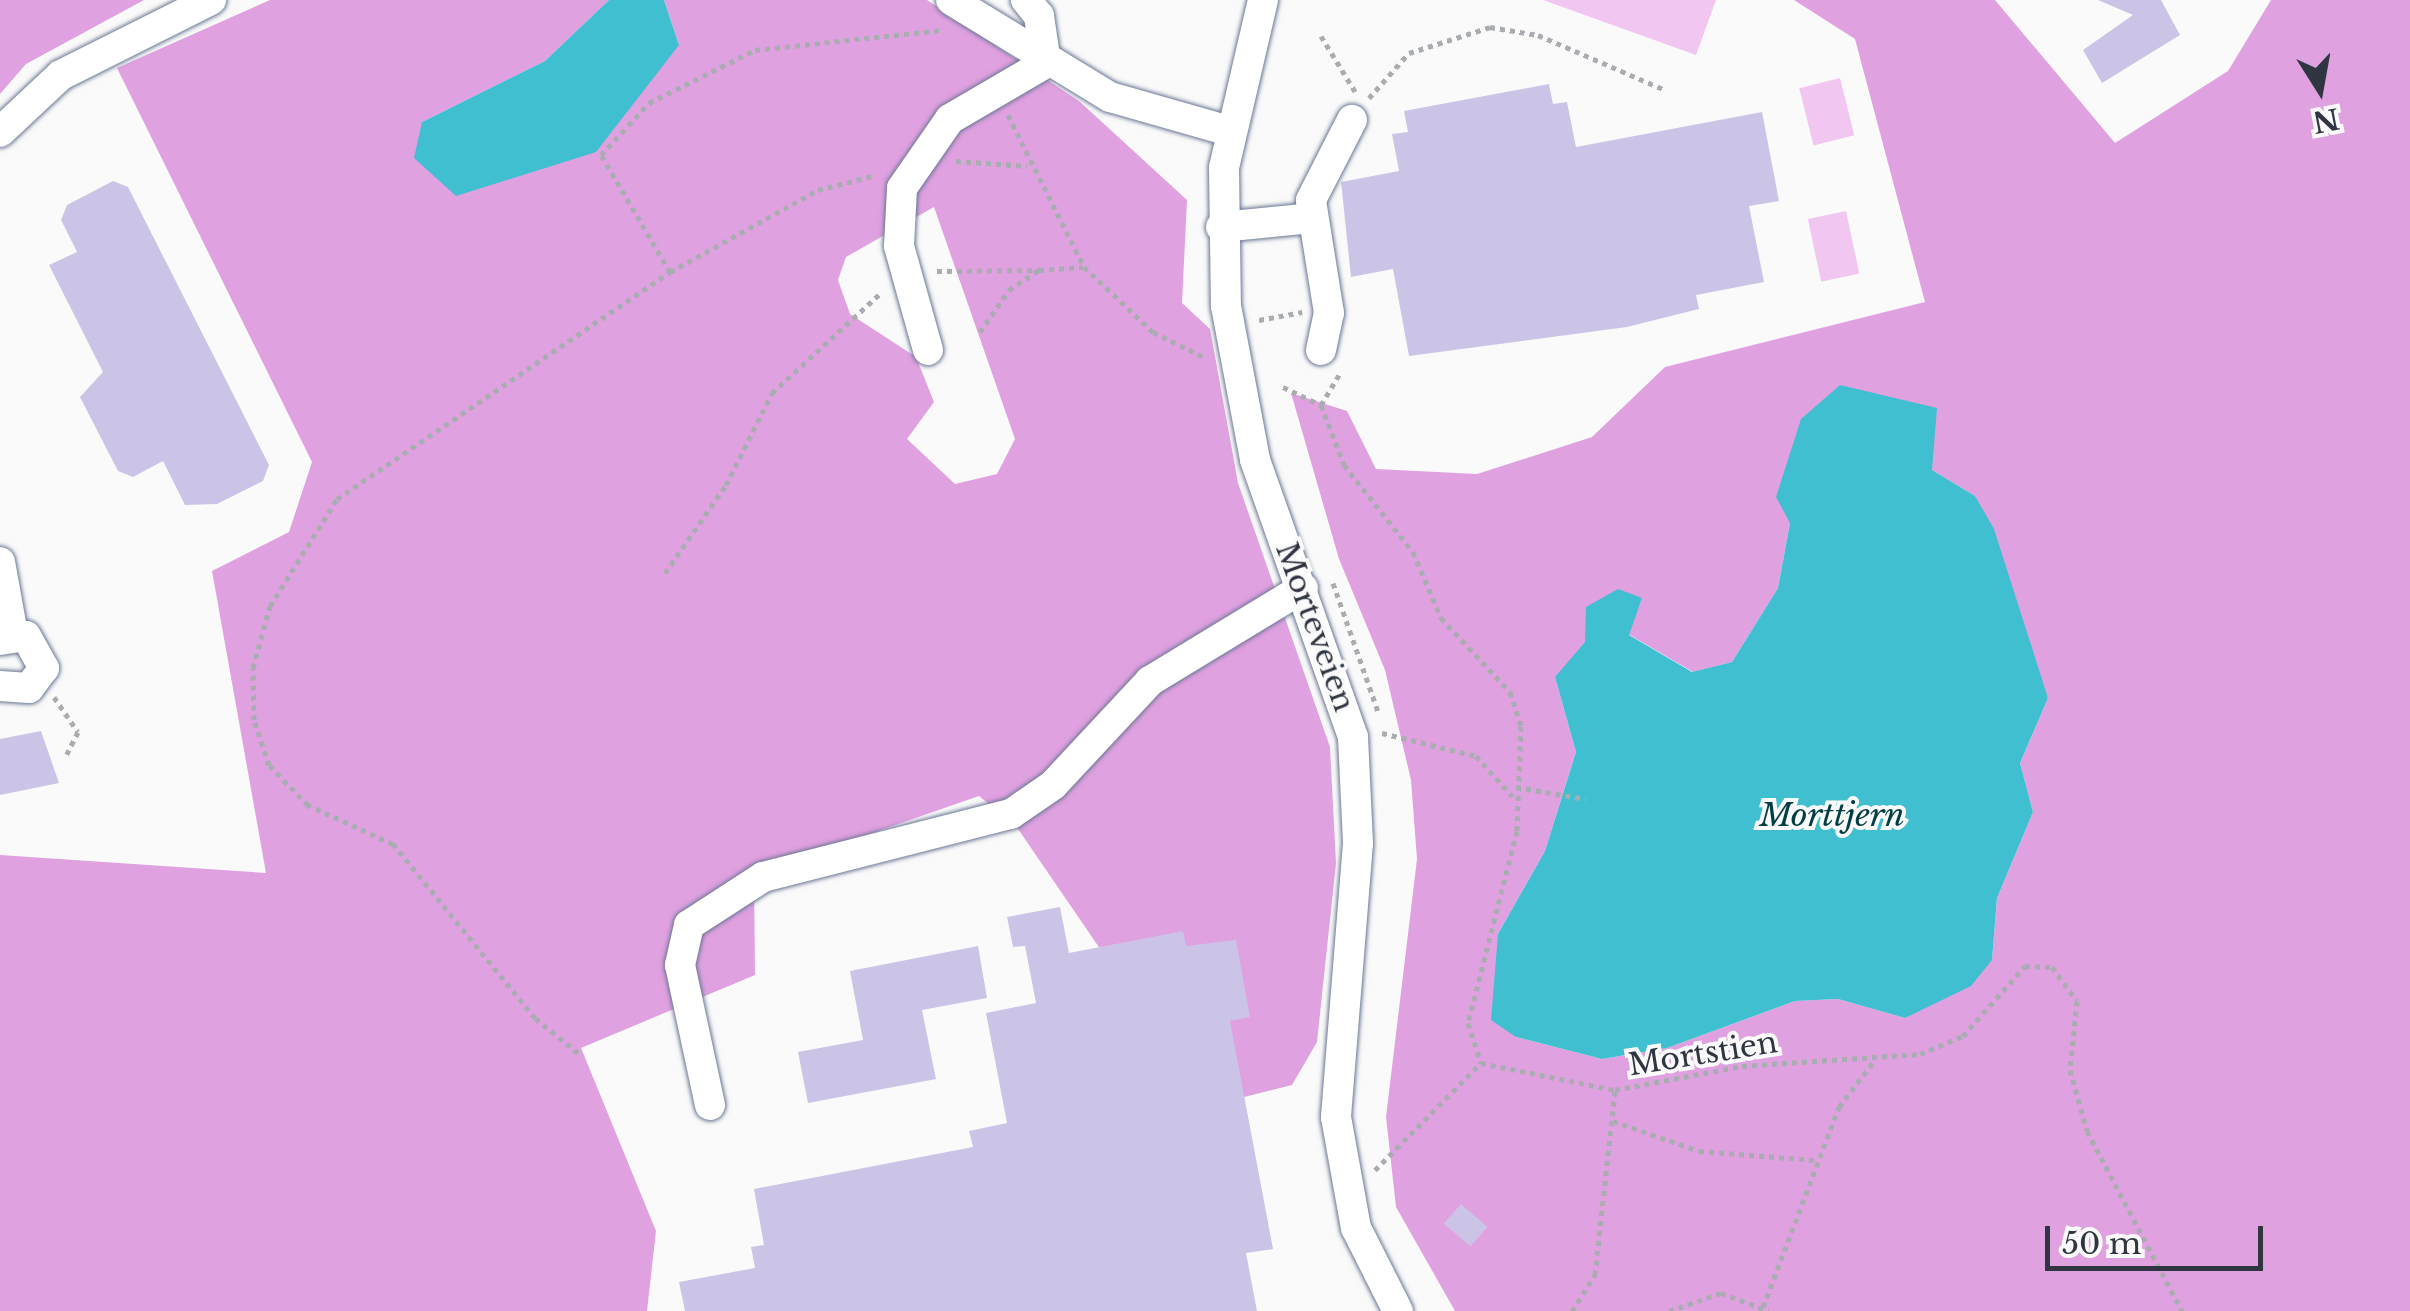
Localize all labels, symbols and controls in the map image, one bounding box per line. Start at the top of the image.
north arrow [2270,40,2370,140]
text: N [2310,100,2342,140]
street label: Morteveien [1268,538,1362,716]
water label: Morttjern [1759,796,1905,834]
street label: Mortstien [1626,1024,1780,1084]
scale bar [2050,1206,2268,1268]
text: 50 m [2062,1225,2141,1262]

